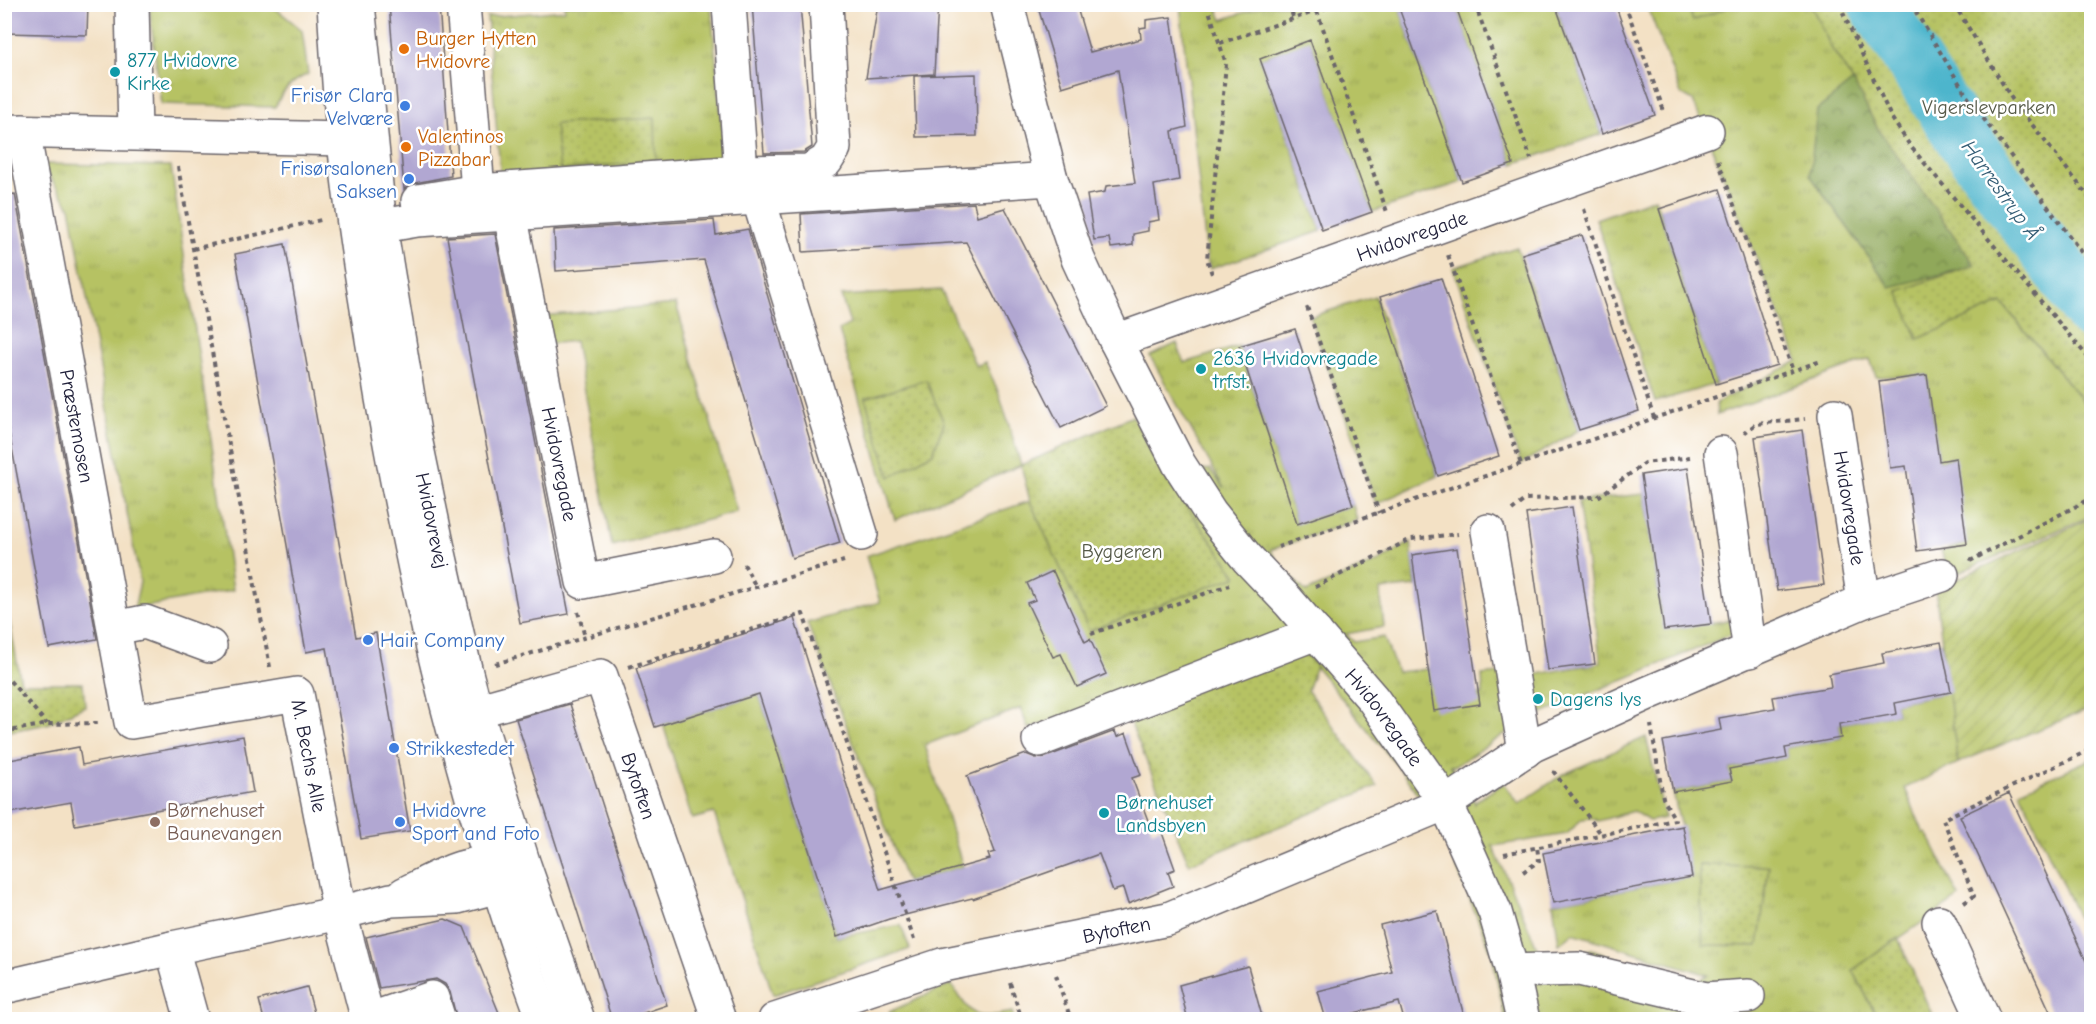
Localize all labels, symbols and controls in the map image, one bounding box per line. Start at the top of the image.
place label: Burger Hytten Hvidovre [416,27,537,73]
marker: Burger Hytten Hvidovre [397,42,411,56]
place label: 877 Hvidovre Kirke [127,49,237,95]
marker: 877 Hvidovre Kirke [108,65,122,79]
place label: Frisør Clara Velvære [291,84,393,130]
park label: Vigerslevparken [1922,96,2056,119]
marker: Frisør Clara Velvære [398,99,412,113]
place label: Valentinos Pizzabar [418,125,503,171]
water label: Harrestrup Å [1957,134,2048,245]
marker: Valentinos Pizzabar [399,140,413,154]
place label: Frisørsalonen Saksen [281,157,397,203]
marker: Frisørsalonen Saksen [402,172,416,186]
street label: Hvidovregade [1353,206,1470,266]
place label: 2636 Hvidovregade trfst. [1212,347,1378,393]
marker: 2636 Hvidovregade trfst. [1194,362,1208,376]
street label: Præstemosen [55,368,99,485]
street label: Hvidovregade [537,405,582,523]
street label: Hvidovregade [1829,449,1870,567]
street label: Hvidovrevej [411,470,454,570]
park label: Byggeren [1082,540,1162,563]
place label: Hair Company [380,629,504,652]
marker: Hair Company [361,633,375,647]
street label: Hvidovregade [1340,664,1428,770]
place label: Dagens lys [1550,688,1641,711]
marker: Dagens lys [1531,692,1545,706]
street label: M. Bechs Alle [287,697,331,814]
place label: Strikkestedet [406,737,515,760]
marker: Strikkestedet [387,741,401,755]
street label: Bytoften [617,750,661,822]
place label: Børnehuset Landsbyen [1116,791,1214,837]
place label: Børnehuset Baunevangen [167,799,282,845]
place label: Hvidovre Sport and Foto [412,799,540,845]
marker: Børnehuset Landsbyen [1097,806,1111,820]
marker: Børnehuset Baunevangen [148,815,162,829]
marker: Hvidovre Sport and Foto [393,815,407,829]
street label: Bytoften [1081,911,1153,948]

